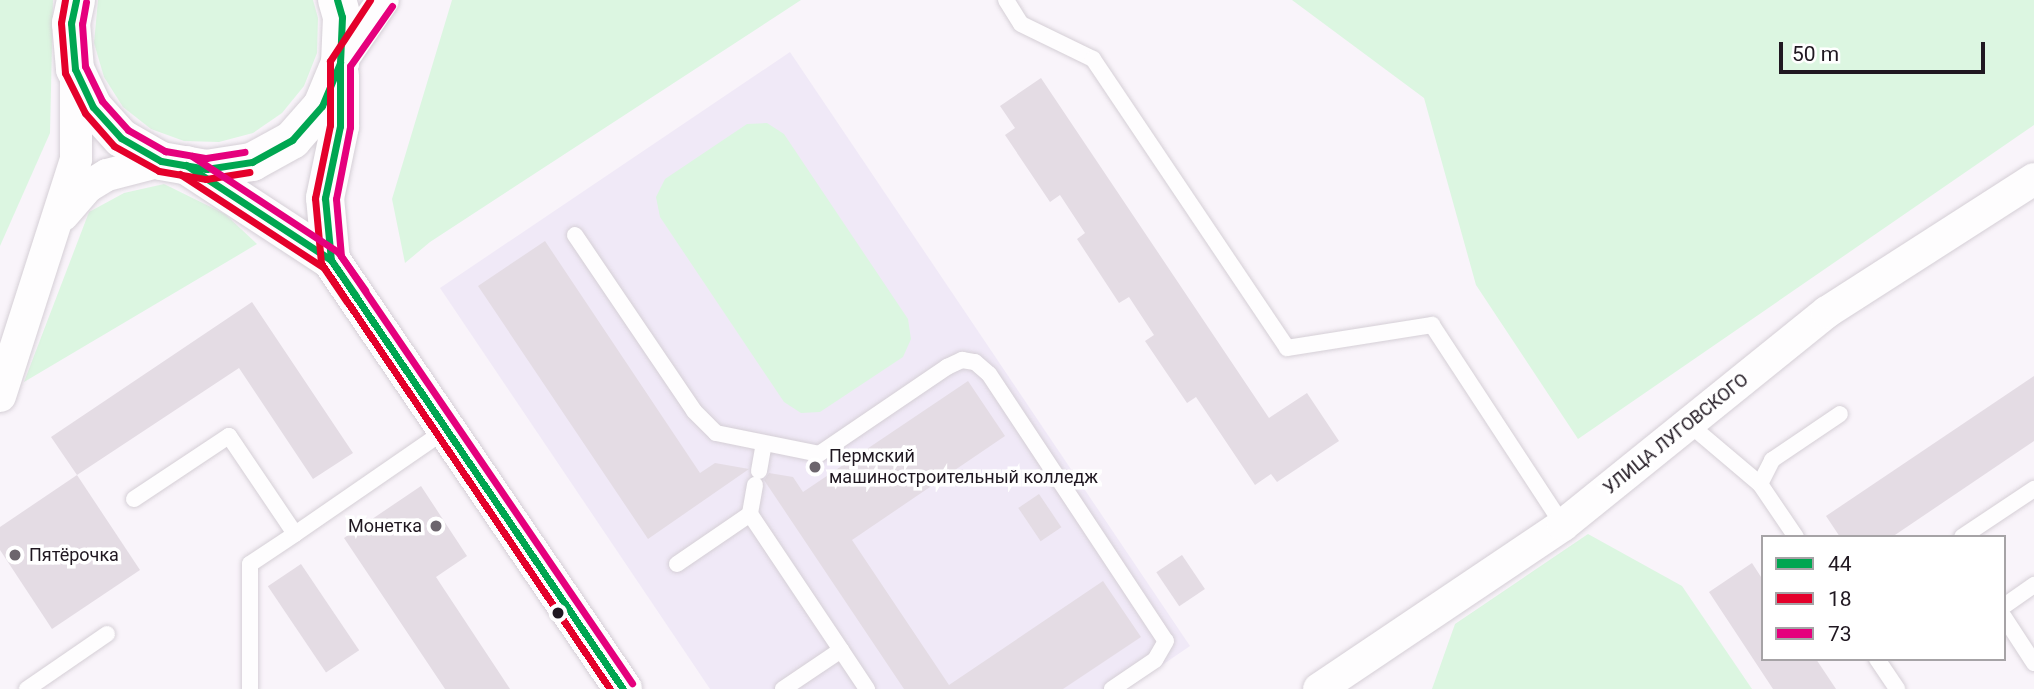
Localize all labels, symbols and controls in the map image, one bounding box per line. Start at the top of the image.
scale bar [1782,28,1988,72]
text: 50 m [1792,42,1839,66]
street label: УЛИЦА ЛУГОВСКОГО [1599,369,1753,499]
place label: Пермский машиностроительный колледж [829,446,1098,489]
marker: Пермский машиностроительный колледж [807,459,823,475]
place label: Монетка [348,515,422,537]
marker: Монетка [428,518,444,534]
legend [1761,535,2006,661]
place label: Пятёрочка [29,544,119,566]
marker: Пятёрочка [7,547,23,563]
text: 44 [1828,552,1852,576]
text: 18 [1828,587,1852,611]
unlabelled marker [551,606,565,620]
text: 73 [1828,622,1852,646]

